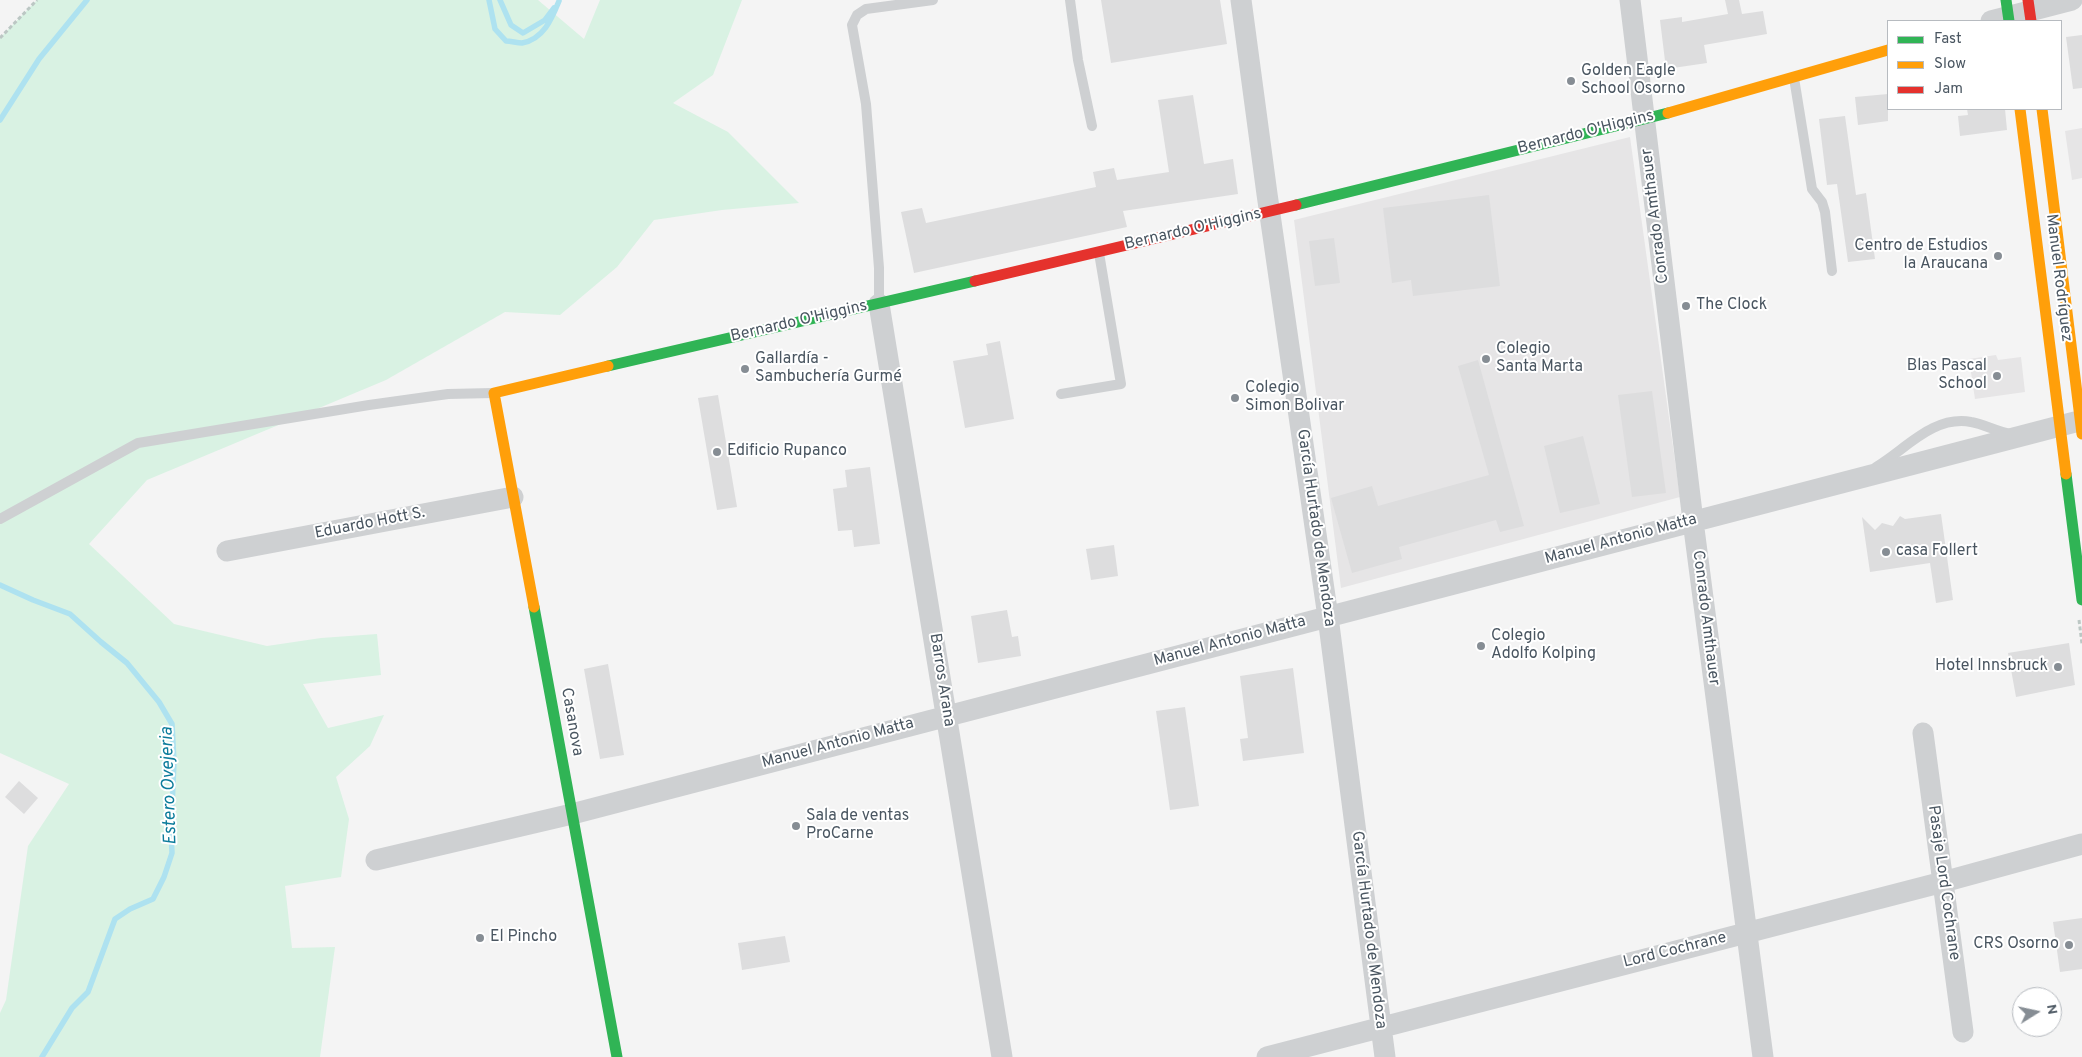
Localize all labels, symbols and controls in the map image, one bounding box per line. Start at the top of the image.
legend [1887,20,2062,110]
text: Fast [1934,30,1962,49]
text: Slow [1934,55,1966,74]
place label: Golden Eagle School Osorno [1581,62,1685,100]
marker: Golden Eagle School Osorno [1565,75,1577,87]
text: Jam [1934,80,1963,99]
street label: Bernardo O'Higgins [1516,107,1656,159]
street label: Conrado Amthauer [1638,147,1674,285]
street label: Bernardo O'Higgins [1123,205,1263,255]
street label: Manuel Rodríguez [2041,213,2075,343]
place label: Centro de Estudios la Araucana [1854,237,1988,275]
marker: Centro de Estudios la Araucana [1992,250,2004,262]
place label: The Clock [1696,296,1767,316]
street label: Bernardo O'Higgins [729,297,869,347]
marker: The Clock [1680,300,1692,312]
place label: Colegio Santa Marta [1496,340,1583,378]
place label: Gallardía - Sambuchería Gurmé [755,350,902,388]
marker: Colegio Santa Marta [1480,353,1492,365]
place label: Blas Pascal School [1907,357,1987,395]
marker: Gallardía - Sambuchería Gurmé [739,363,751,375]
marker: Blas Pascal School [1991,370,2003,382]
place label: Colegio Simon Bolivar [1245,379,1345,417]
marker: Colegio Simon Bolivar [1229,392,1241,404]
street label: García Hurtado de Mendoza [1292,428,1338,628]
place label: Edificio Rupanco [727,442,847,462]
marker: Edificio Rupanco [711,446,723,458]
street label: Eduardo Hott S. [313,504,427,544]
street label: Manuel Antonio Matta [1543,510,1699,570]
place label: casa Follert [1896,542,1978,562]
marker: casa Follert [1880,546,1892,558]
street label: Conrado Amthauer [1687,549,1723,687]
street label: Manuel Antonio Matta [1152,612,1308,672]
place label: Colegio Adolfo Kolping [1491,627,1596,665]
street label: Barros Arana [924,632,958,728]
marker: Colegio Adolfo Kolping [1475,640,1487,652]
place label: Hotel Innsbruck [1935,657,2048,677]
marker: Hotel Innsbruck [2052,661,2064,673]
street label: Casanova [556,686,586,758]
street label: Manuel Antonio Matta [760,714,916,774]
water label: Estero Ovejeria [157,726,183,846]
street label: Pasaje Lord Cochrane [1923,804,1963,962]
place label: Sala de ventas ProCarne [806,807,909,845]
marker: Sala de ventas ProCarne [790,820,802,832]
street label: García Hurtado de Mendoza [1346,830,1390,1030]
place label: El Pincho [490,928,557,948]
street label: Lord Cochrane [1621,929,1729,973]
marker: El Pincho [474,932,486,944]
place label: CRS Osorno [1973,935,2059,955]
marker: CRS Osorno [2063,939,2075,951]
north arrow [2012,987,2062,1037]
text: N [2042,1003,2061,1016]

